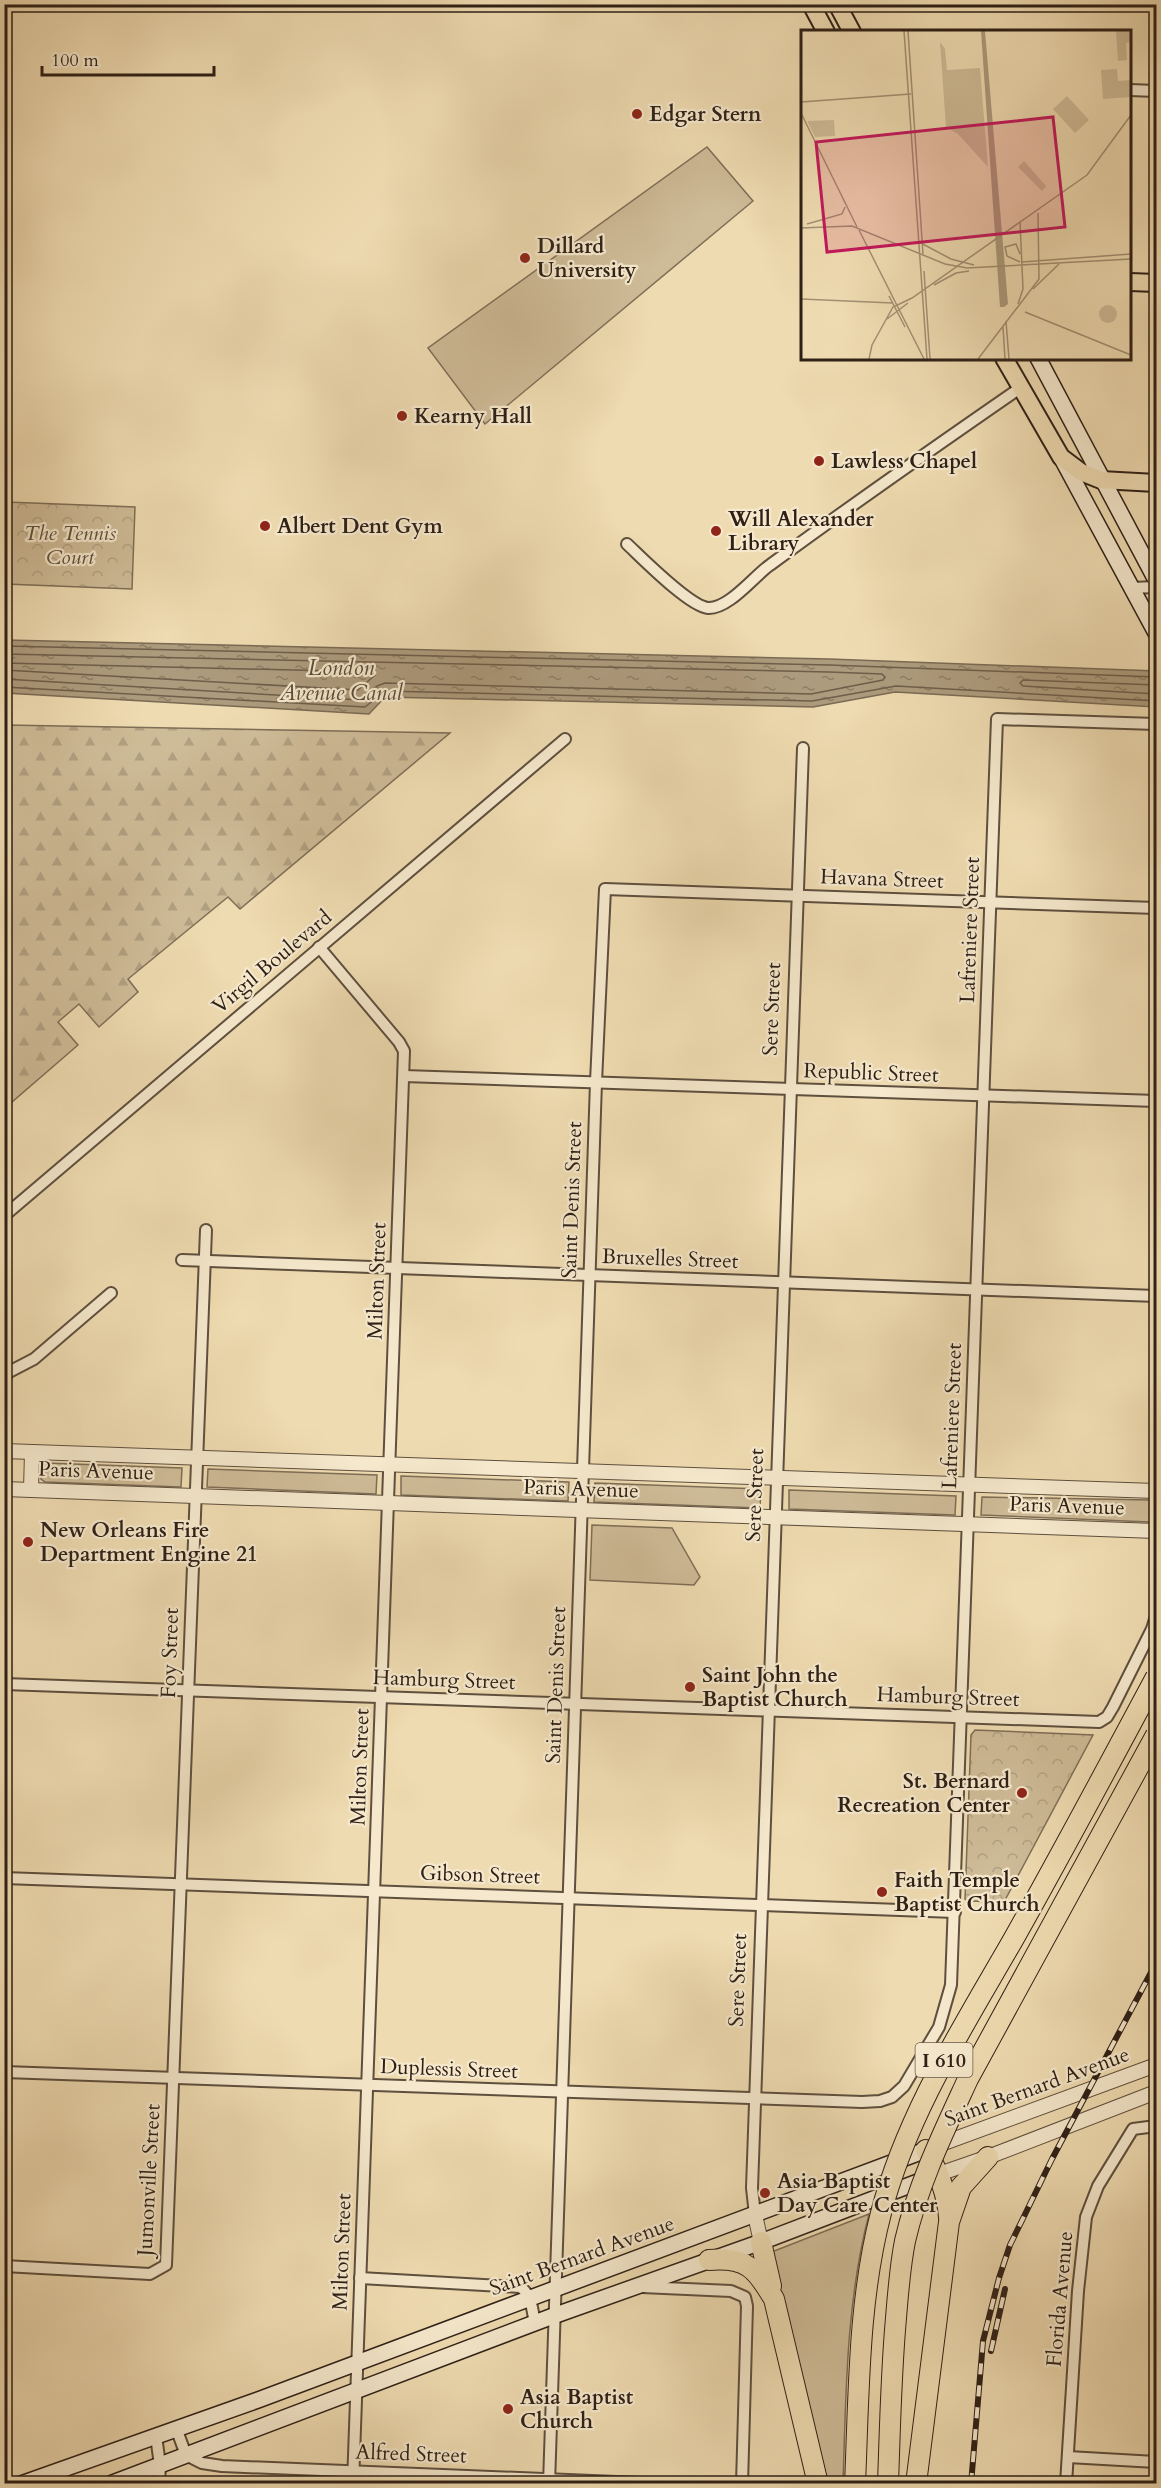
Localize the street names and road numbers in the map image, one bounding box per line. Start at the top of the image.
street label: Lafreniere Street [953,856,987,1004]
street label: Havana Street [820,862,945,896]
street label: Virgil Boulevard [206,903,338,1021]
street label: Sere Street [756,961,788,1056]
street label: Republic Street [803,1056,939,1090]
street label: Saint Denis Street [555,1121,589,1279]
street label: Milton Street [360,1222,394,1340]
street label: Bruxelles Street [601,1242,739,1276]
street label: Lafreniere Street [935,1342,969,1490]
street label: Sere Street [739,1447,771,1542]
street label: Paris Avenue [38,1454,154,1488]
street label: Paris Avenue [523,1472,639,1506]
street label: Paris Avenue [1009,1489,1125,1523]
street label: Saint Denis Street [539,1606,573,1764]
street label: Foy Street [154,1607,186,1699]
street label: Hamburg Street [372,1663,516,1697]
street label: Hamburg Street [876,1680,1020,1714]
street label: Milton Street [343,1708,377,1826]
street label: Gibson Street [419,1858,541,1892]
street label: Sere Street [722,1932,754,2027]
street label: Saint Bernard Avenue [941,2040,1133,2134]
road number: I 610 [916,2043,972,2077]
street label: Duplessis Street [380,2052,519,2086]
street label: Jumonville Street [130,2103,167,2260]
street label: Milton Street [325,2193,359,2311]
street label: Saint Bernard Avenue [486,2209,678,2303]
street label: Florida Avenue [1040,2230,1080,2368]
street label: Alfred Street [355,2438,467,2470]

